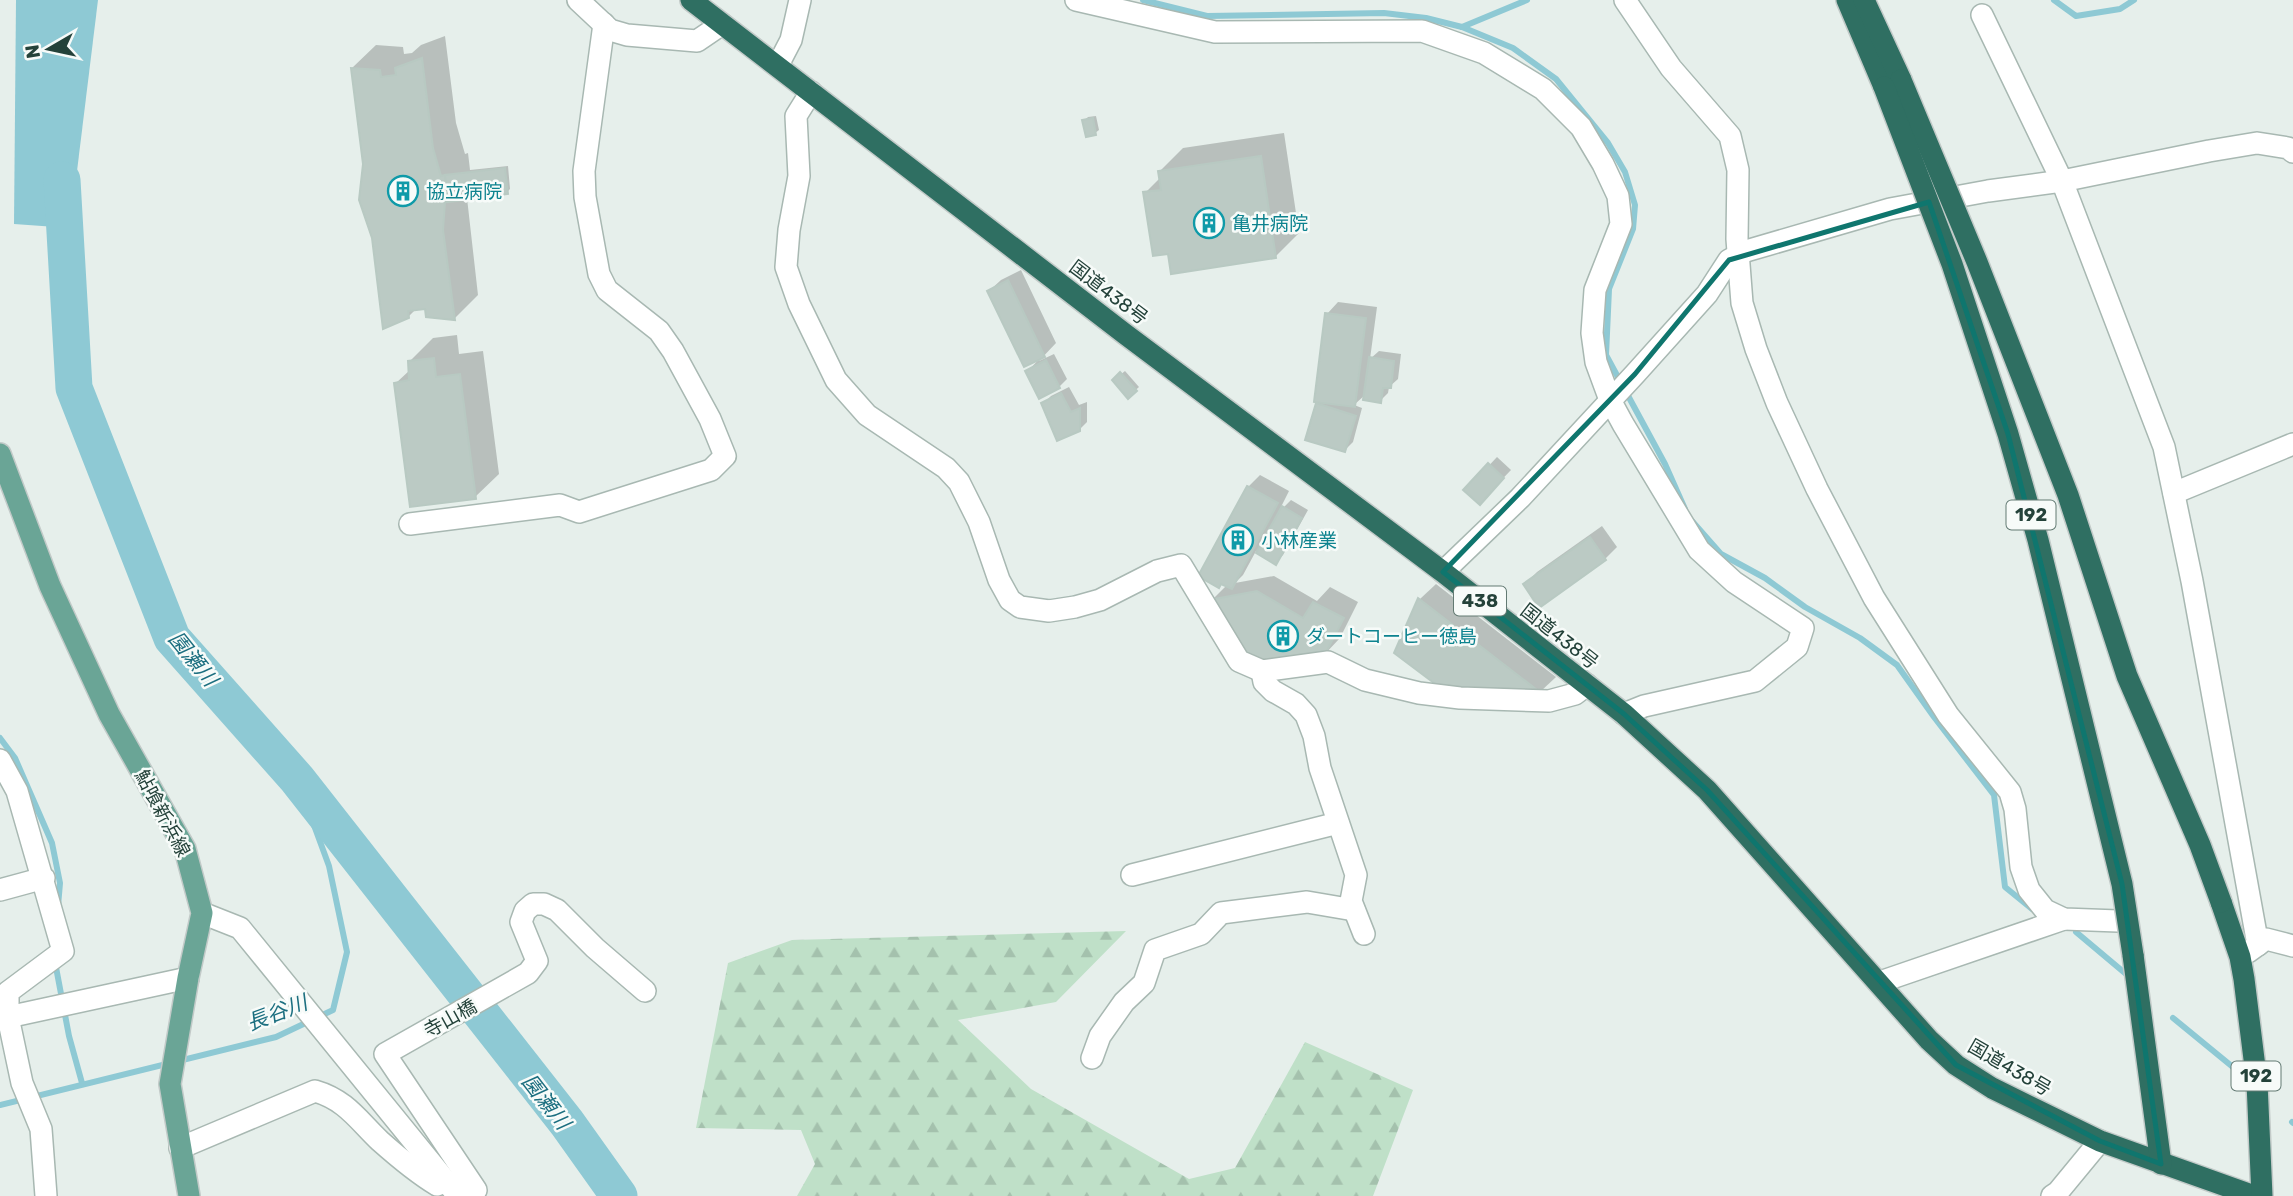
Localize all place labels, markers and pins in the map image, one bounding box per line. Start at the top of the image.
building icon: 協立病院 [386,174,420,208]
place label: 協立病院 [426,180,502,203]
building icon: 亀井病院 [1192,206,1226,240]
place label: 亀井病院 [1232,212,1308,235]
building icon: 小林産業 [1221,523,1255,557]
place label: 小林産業 [1261,529,1337,552]
building icon: ダートコーヒー徳島 [1266,619,1300,653]
place label: ダートコーヒー徳島 [1306,625,1477,648]

